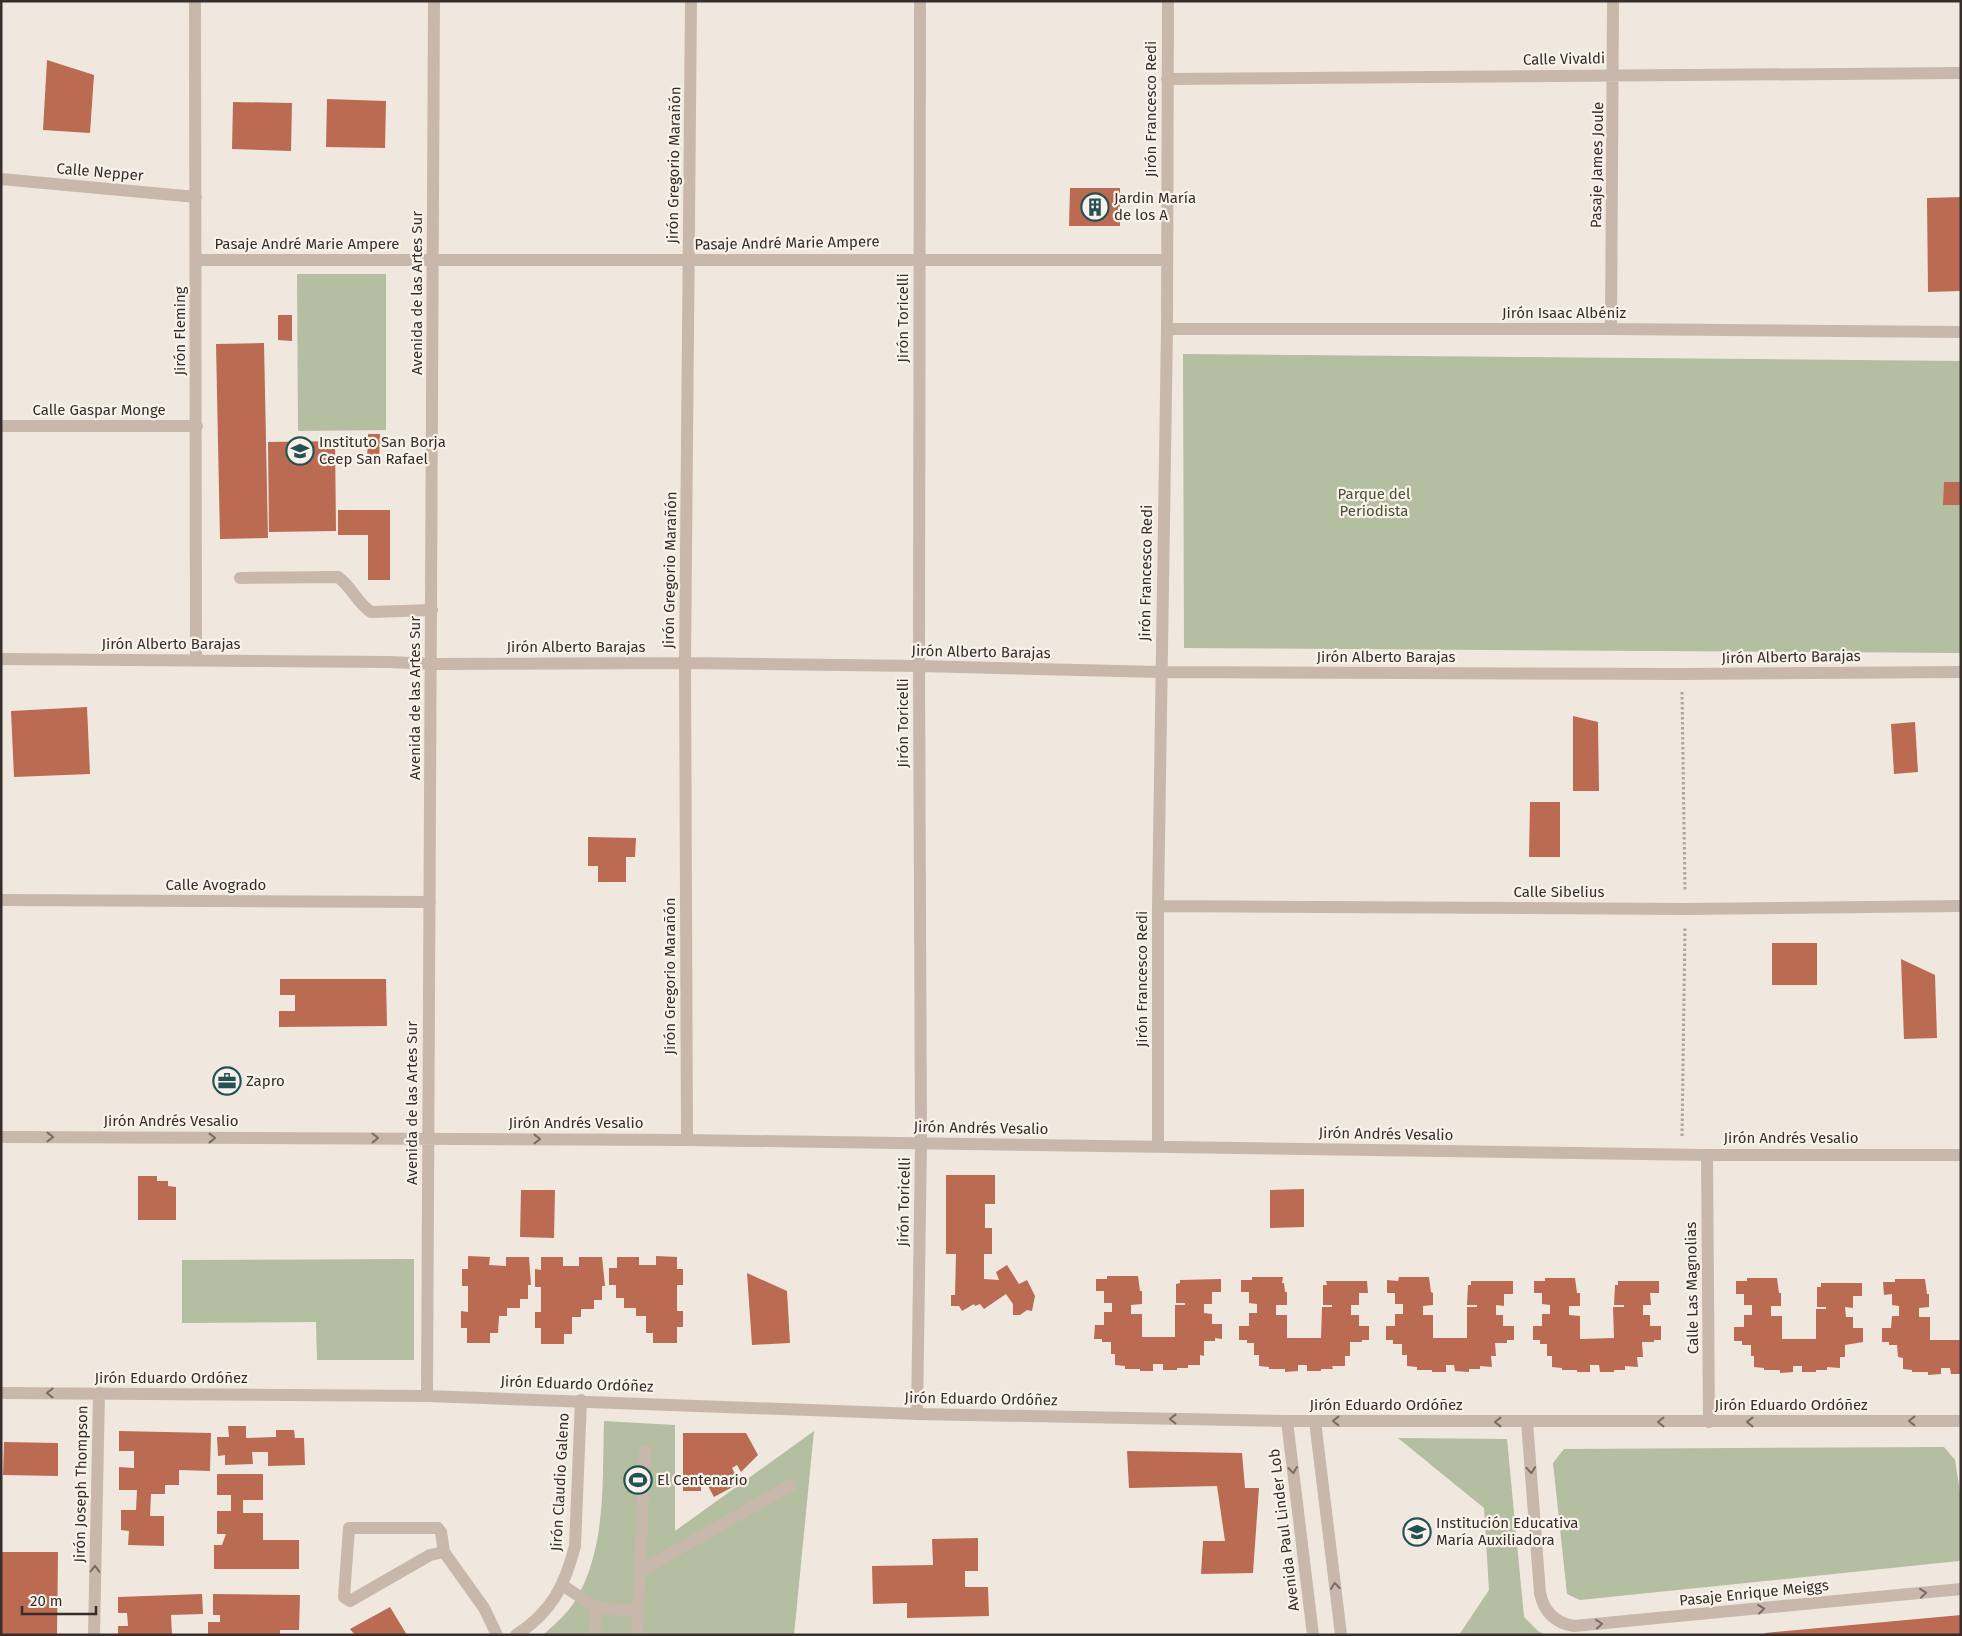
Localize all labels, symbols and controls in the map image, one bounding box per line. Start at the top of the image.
street label: Jirón Francesco Redi [1142,41,1160,177]
street label: Calle Vivaldi [1523,49,1605,69]
street label: Jirón Gregorio Marañón [664,86,684,244]
street label: Pasaje James Joule [1587,102,1607,228]
street label: Calle Nepper [56,159,144,185]
place label: Jardin María de los A [1114,189,1196,224]
building icon: Jardin María de los A [1080,192,1110,222]
street label: Avenida de las Artes Sur [408,211,426,375]
street label: Pasaje André Marie Ampere [694,232,880,254]
street label: Pasaje André Marie Ampere [214,235,400,253]
street label: Jirón Toricelli [894,273,912,363]
street label: Jirón Fleming [171,286,189,376]
street label: Jirón Isaac Albéniz [1502,304,1626,322]
street label: Calle Gaspar Monge [32,401,166,419]
place label: Instituto San Borja Ceep San Rafael [319,433,446,468]
school or university icon: Instituto San Borja Ceep San Rafael [285,436,315,466]
park label: Parque del Periodista [1338,485,1411,520]
street label: Jirón Gregorio Marañón [660,491,680,649]
street label: Jirón Francesco Redi [1136,505,1156,641]
street label: Avenida de las Artes Sur [406,616,424,780]
street label: Jirón Alberto Barajas [101,635,241,653]
street label: Jirón Alberto Barajas [506,638,646,656]
street label: Jirón Alberto Barajas [911,642,1051,662]
street label: Jirón Alberto Barajas [1721,647,1861,667]
street label: Jirón Alberto Barajas [1316,648,1456,666]
street label: Jirón Toricelli [894,678,912,768]
street label: Calle Avogrado [166,876,266,894]
street label: Calle Sibelius [1514,883,1604,901]
street label: Jirón Gregorio Marañón [661,897,679,1055]
street label: Jirón Francesco Redi [1133,911,1151,1047]
street label: Avenida de las Artes Sur [403,1021,421,1185]
office icon: Zapro [212,1066,242,1096]
place label: Zapro [246,1072,285,1090]
street label: Jirón Andrés Vesalio [104,1112,238,1130]
street label: Jirón Andrés Vesalio [509,1114,643,1132]
street label: Jirón Andrés Vesalio [913,1118,1049,1138]
street label: Jirón Andrés Vesalio [1318,1124,1454,1144]
street label: Jirón Andrés Vesalio [1724,1129,1858,1147]
one-way arrow [46,1132,54,1142]
one-way arrow [209,1133,217,1143]
one-way arrow [372,1133,379,1143]
one-way arrow [534,1134,542,1144]
street label: Jirón Toricelli [894,1157,914,1247]
street label: Calle Las Magnolias [1682,1222,1702,1354]
street label: Jirón Eduardo Ordóñez [94,1369,248,1387]
street label: Jirón Eduardo Ordóñez [500,1372,654,1396]
one-way arrow [46,1388,54,1398]
street label: Jirón Eduardo Ordóñez [904,1389,1058,1409]
street label: Jirón Eduardo Ordóñez [1309,1396,1463,1414]
street label: Jirón Eduardo Ordóñez [1714,1396,1868,1414]
street label: Jirón Joseph Thompson [71,1405,91,1563]
street label: Jirón Claudio Galeno [547,1412,573,1552]
one-way arrow [1169,1414,1176,1424]
one-way arrow [1331,1416,1339,1426]
one-way arrow [1908,1416,1916,1426]
one-way arrow [1494,1417,1502,1427]
one-way arrow [1656,1417,1664,1427]
one-way arrow [1745,1417,1753,1427]
street label: Avenida Paul Linder Lob [1265,1448,1303,1612]
sports icon: El Centenario [623,1465,653,1495]
one-way arrow [1287,1466,1298,1474]
one-way arrow [1525,1467,1536,1475]
place label: El Centenario [657,1471,747,1489]
place label: Institución Educativa María Auxiliadora [1436,1514,1579,1549]
school or university icon: Institución Educativa María Auxiliadora [1402,1517,1432,1547]
one-way arrow [90,1564,100,1572]
street label: Pasaje Enrique Meiggs [1678,1576,1830,1610]
one-way arrow [1330,1582,1341,1590]
scale bar [22,1584,96,1616]
one-way arrow [1919,1588,1927,1599]
text: 20 m [30,1592,63,1610]
one-way arrow [1757,1604,1765,1615]
one-way arrow [1595,1619,1603,1630]

